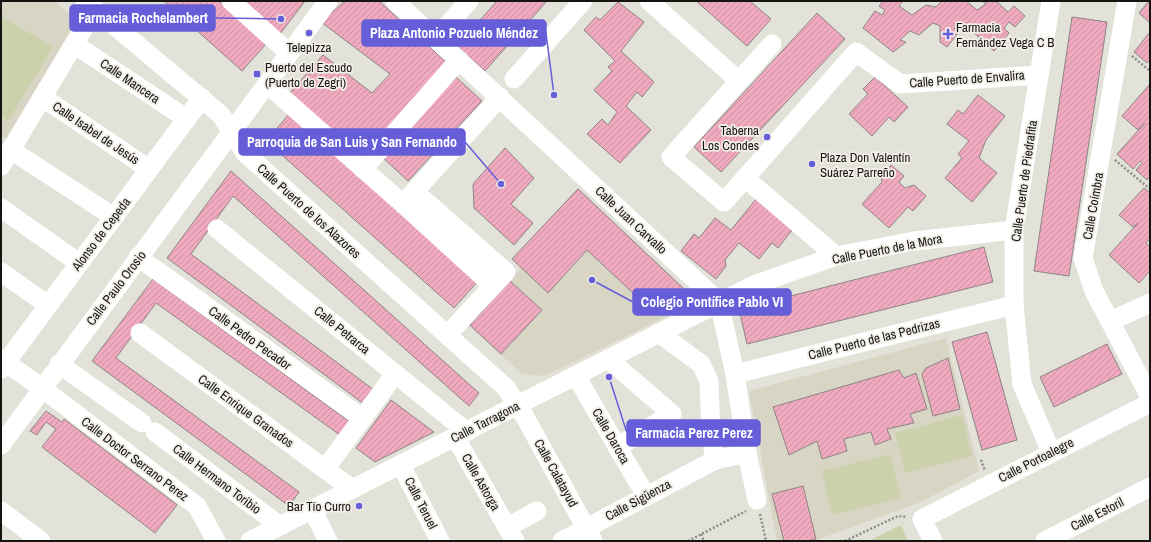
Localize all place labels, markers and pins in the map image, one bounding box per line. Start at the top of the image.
callout: Farmacia Rochelambert [70,5,215,31]
place label: Farmacia Fernández Vega C B [956,19,1054,51]
callout: Plaza Antonio Pozuelo Méndez [362,20,546,46]
marker: Telepizza [304,28,314,38]
marker: Farmacia Fernández Vega C B [943,29,953,39]
place label: Telepizza [286,39,332,56]
place label: Puerto del Escudo (Puerto de Zegri) [265,59,352,91]
marker: Puerto del Escudo (Puerto de Zegri) [252,69,262,79]
place label: Taberna Los Condes [702,122,759,154]
callout: Parroquia de San Luis y San Fernando [239,129,465,155]
marker: Taberna Los Condes [762,132,772,142]
place label: Plaza Don Valentín Suárez Parreño [820,149,911,181]
marker: Plaza Don Valentín Suárez Parreño [807,159,817,169]
callout: Colegio Pontífice Pablo VI [633,289,791,315]
callout: Farmacia Perez Perez [627,420,760,446]
place label: Bar Tío Curro [287,498,351,515]
marker: Bar Tío Curro [354,501,364,511]

